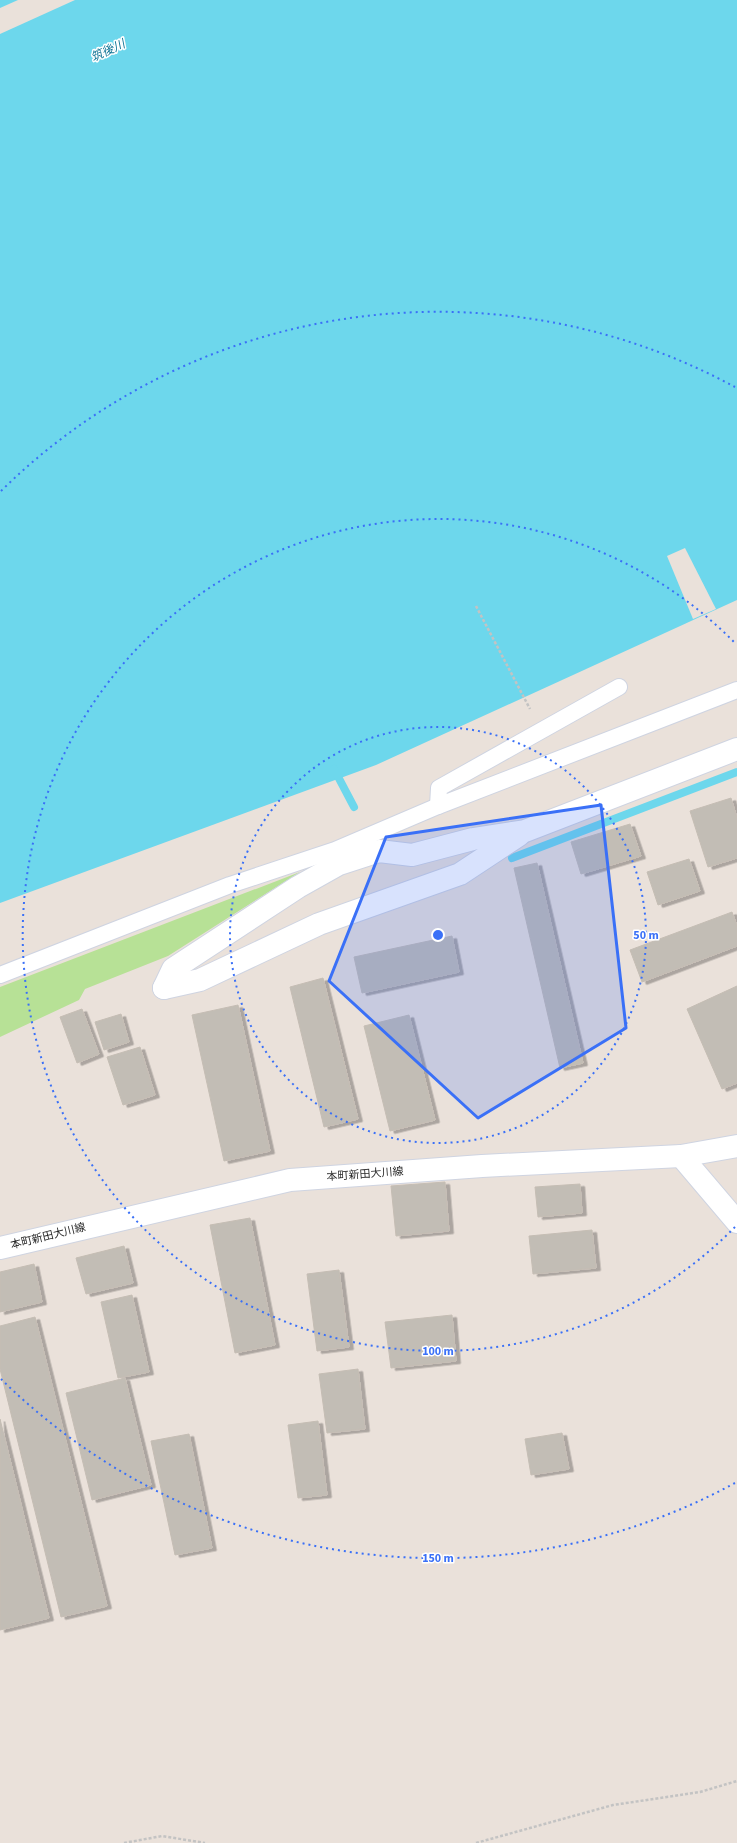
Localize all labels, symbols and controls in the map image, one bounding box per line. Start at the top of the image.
water label: 筑後川 [88,35,130,66]
text: 50 m [633,927,659,944]
centre of rings [431,928,445,942]
street label: 本町新田大川線 [326,1164,404,1184]
street label: 本町新田大川線 [9,1219,87,1253]
text: 100 m [422,1343,454,1360]
text: 150 m [422,1550,454,1567]

